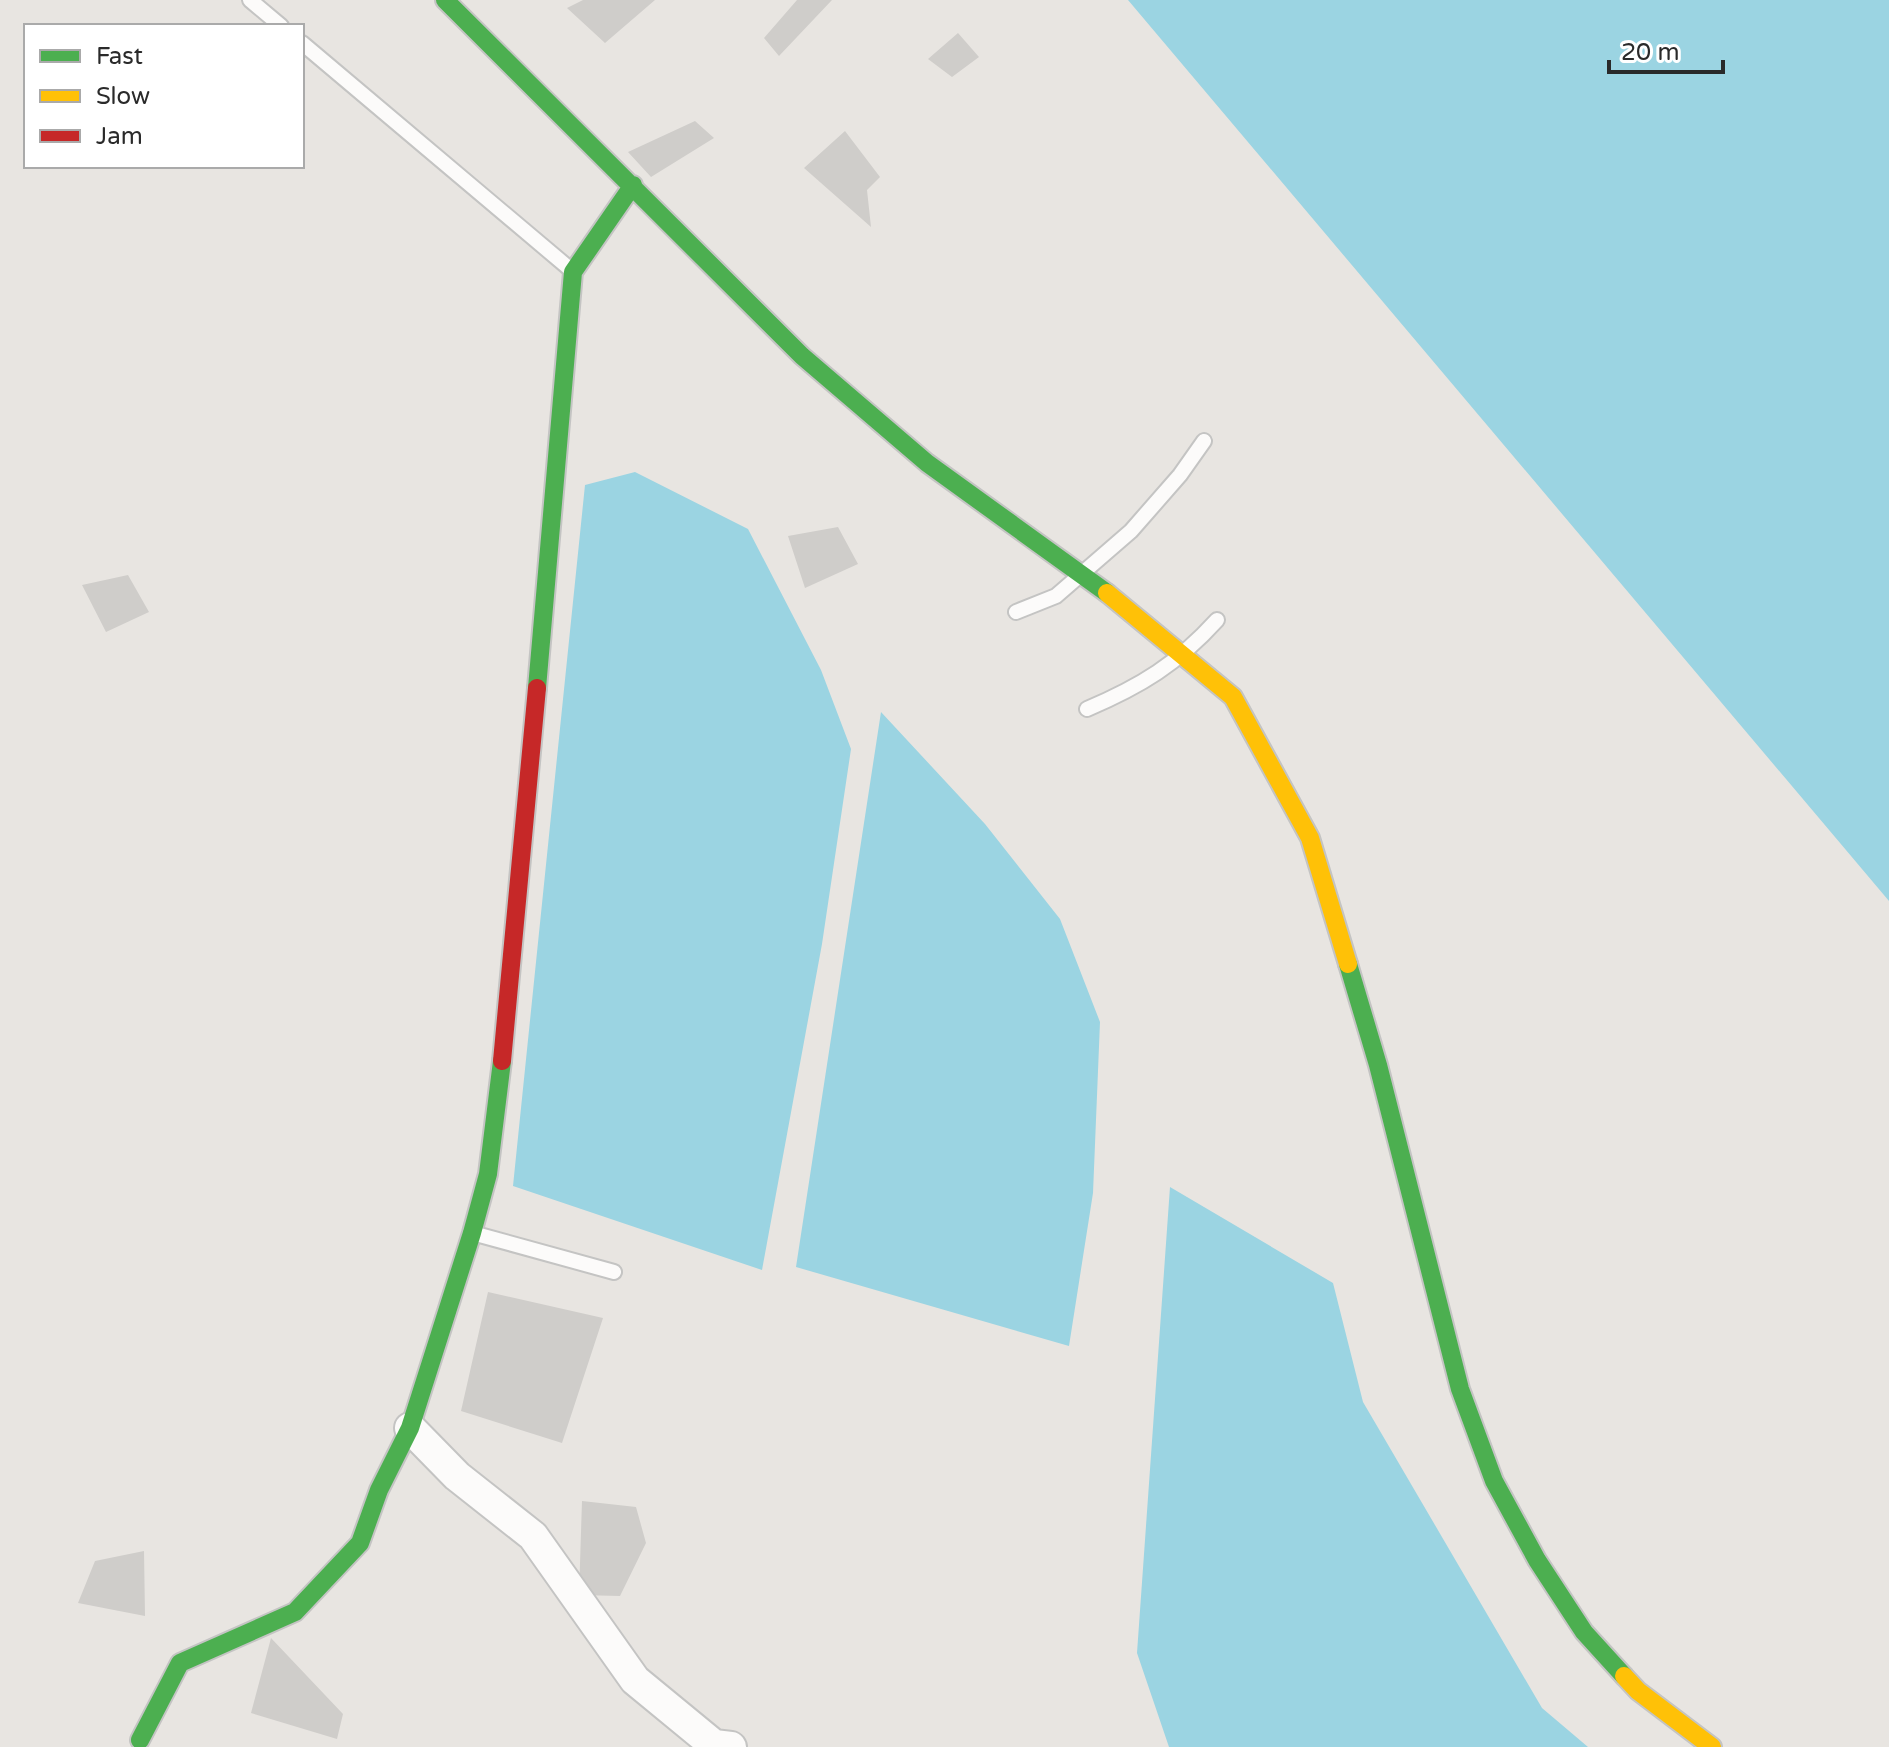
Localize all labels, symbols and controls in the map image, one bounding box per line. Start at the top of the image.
legend [24,24,304,168]
scale bar [1609,24,1723,74]
text: 20 m [1621,38,1679,67]
text: Fast [96,42,143,71]
text: Slow [96,82,150,111]
text: Jam [96,122,143,151]

